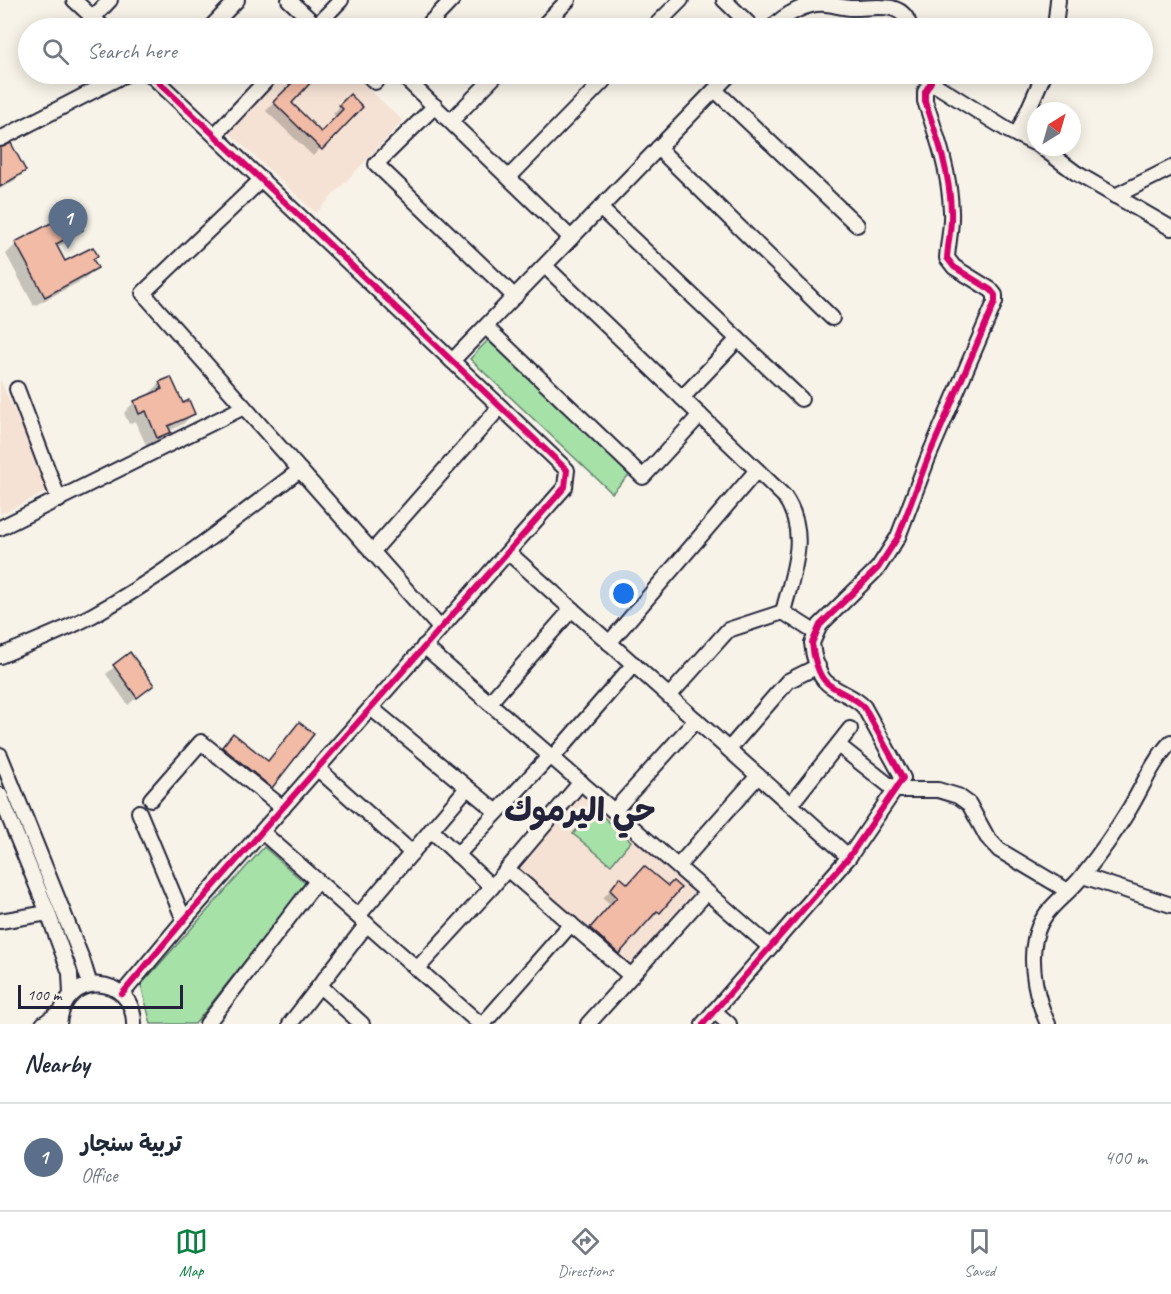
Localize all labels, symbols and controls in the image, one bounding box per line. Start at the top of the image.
search box [18,18,1153,84]
icon: search [39,35,72,68]
text: Search here [87,37,177,65]
north arrow [1027,102,1081,156]
pin: 1 [48,200,88,249]
your location [609,579,638,608]
district label: حي اليرموك [504,790,656,839]
scale bar [18,982,183,1010]
text: 100 m [27,985,61,1005]
text: Nearby [24,1047,89,1080]
text: تربية سنجار [81,1130,182,1158]
text: 1 [39,1145,48,1170]
text: 400 m [1104,1145,1147,1170]
text: Office [81,1163,118,1188]
tab: Map [175,1225,208,1281]
tab: Directions [558,1225,613,1281]
tab: Saved [963,1225,996,1281]

